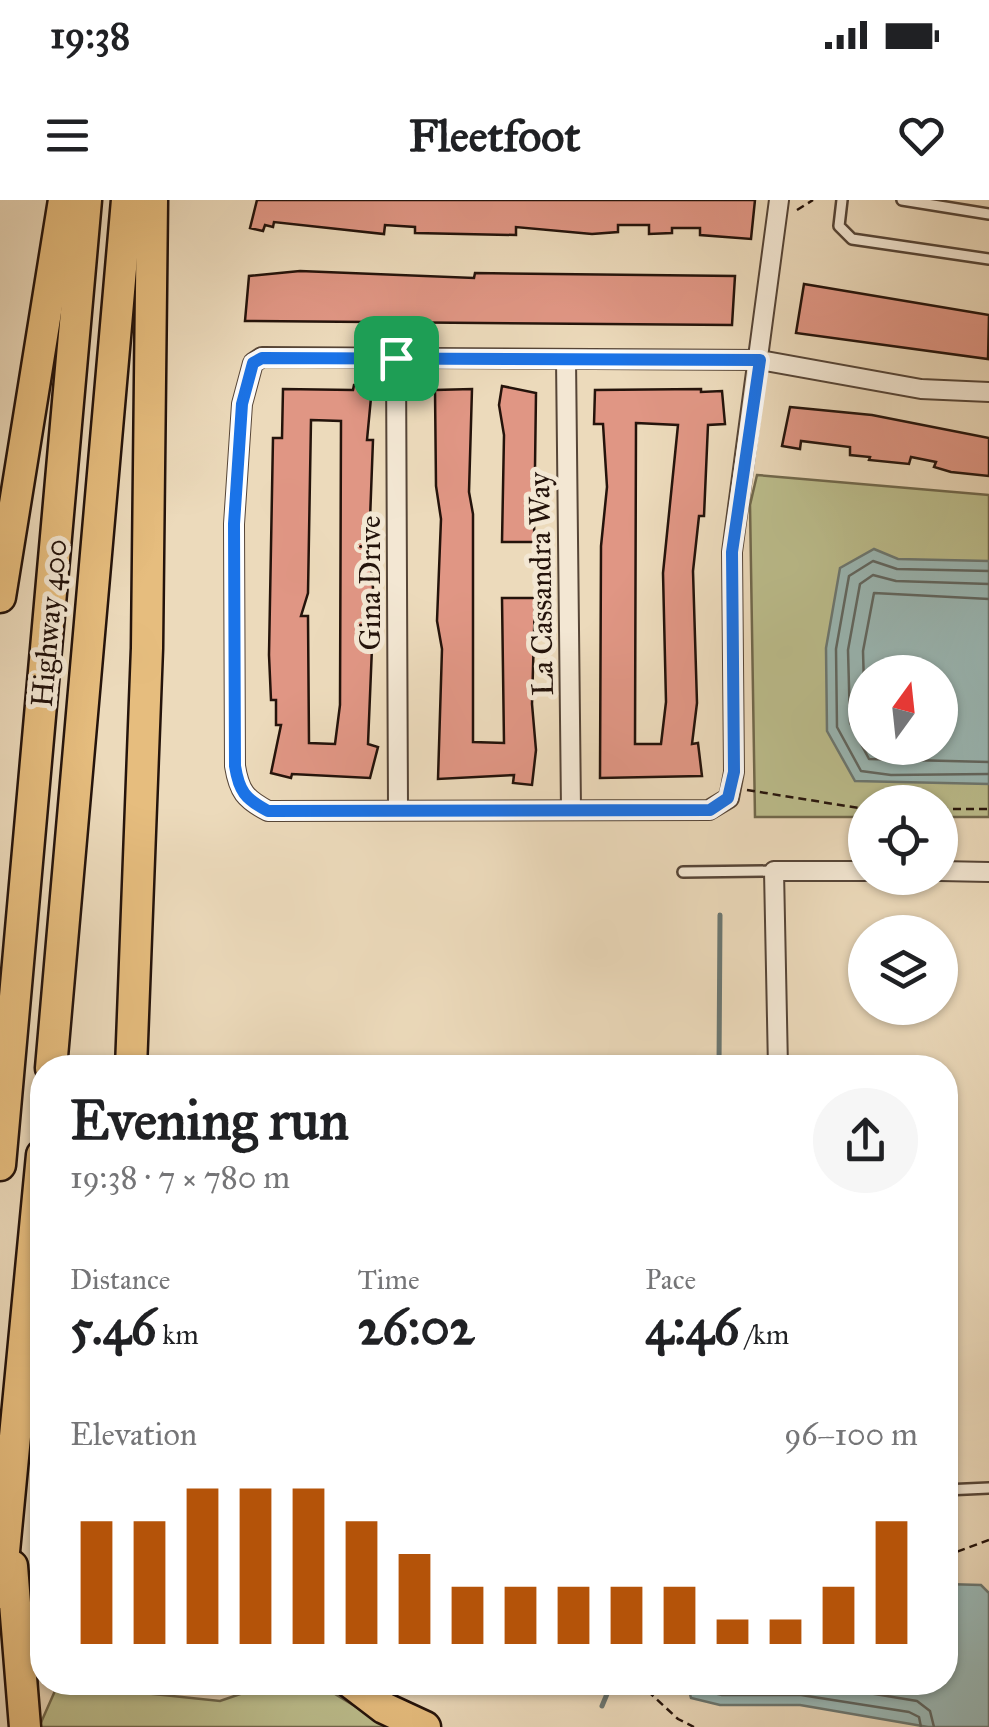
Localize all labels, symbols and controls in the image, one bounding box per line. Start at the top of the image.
text: 19:38 [50,12,130,58]
icon: menu [40,108,95,163]
text: Fleetfoot [409,108,580,163]
icon: heart [894,108,949,163]
pin [354,316,439,401]
icon: arrive [369,331,424,386]
street label: La Cassandra Way [521,471,561,696]
street label: Gina Drive [352,516,388,650]
street label: Highway 400 [24,537,74,709]
north arrow [848,655,958,765]
map controls [848,655,958,1025]
button: locate [848,785,958,895]
button: layers [848,915,958,1025]
text: Evening run [70,1087,349,1154]
button: share [813,1088,918,1193]
text: 19:38 · 7 × 780 m [70,1158,290,1197]
text: Distance [70,1262,170,1297]
text: Time [358,1262,420,1297]
text: Pace [645,1262,696,1297]
text: 5.46 [70,1297,156,1358]
text: 26:02 [358,1297,474,1358]
text: 4:46 [645,1297,739,1358]
text: km [156,1317,199,1352]
text: /km [739,1317,789,1352]
text: Elevation [70,1415,197,1454]
text: 96–100 m [784,1415,918,1454]

